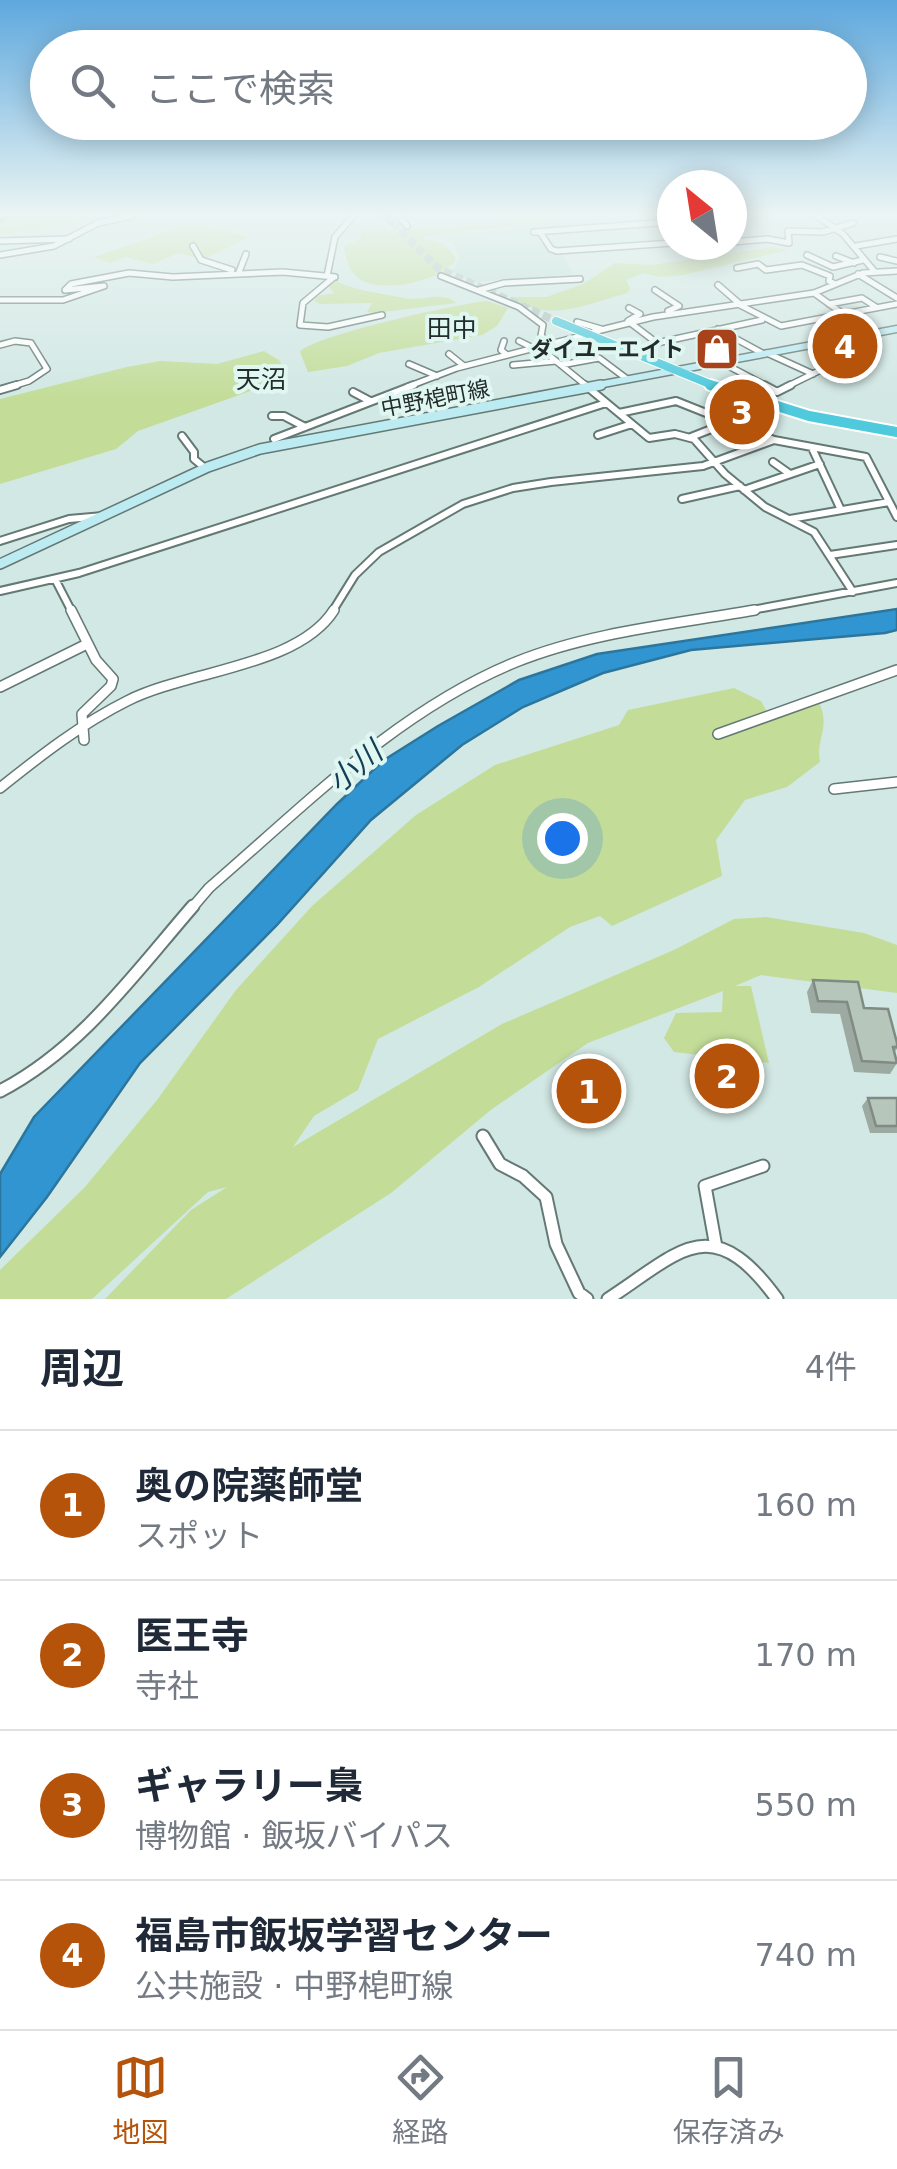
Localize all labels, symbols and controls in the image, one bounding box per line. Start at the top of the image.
search box [30,30,867,140]
icon: search [65,58,120,113]
text: ここで検索 [145,67,335,111]
north arrow [657,170,747,260]
pin: 4 [812,308,878,384]
district label: 田中 [427,314,477,343]
shop icon: ダイユーエイト [694,326,740,372]
place label: ダイユーエイト [530,337,684,362]
district label: 天沼 [236,365,286,394]
pin: 3 [710,374,774,450]
street label: 中野梍町線 [379,376,491,421]
water label: 小川 [320,732,391,799]
your location [537,813,588,864]
pin: 2 [694,1038,760,1114]
pin: 1 [556,1054,622,1128]
text: 周辺 [40,1344,124,1393]
text: 4件 [805,1348,857,1386]
text: 奥の院薬師堂 [135,1464,363,1508]
text: 1 [61,1486,84,1524]
text: 160 m [755,1486,857,1524]
text: スポット [135,1517,263,1555]
text: 医王寺 [135,1614,249,1658]
text: 2 [61,1636,84,1674]
text: 170 m [755,1636,857,1674]
text: 寺社 [135,1667,199,1705]
text: ギャラリー梟 [135,1764,363,1808]
text: 3 [61,1786,84,1824]
text: 550 m [755,1786,857,1824]
text: 博物館 · 飯坂バイパス [135,1817,453,1855]
text: 福島市飯坂学習センター [135,1914,553,1958]
text: 4 [61,1936,84,1974]
text: 740 m [755,1936,857,1974]
text: 公共施設 · 中野梍町線 [135,1967,454,2005]
tab: 地図 [112,2050,168,2150]
tab: 経路 [392,2050,449,2150]
tab: 保存済み [673,2050,785,2150]

